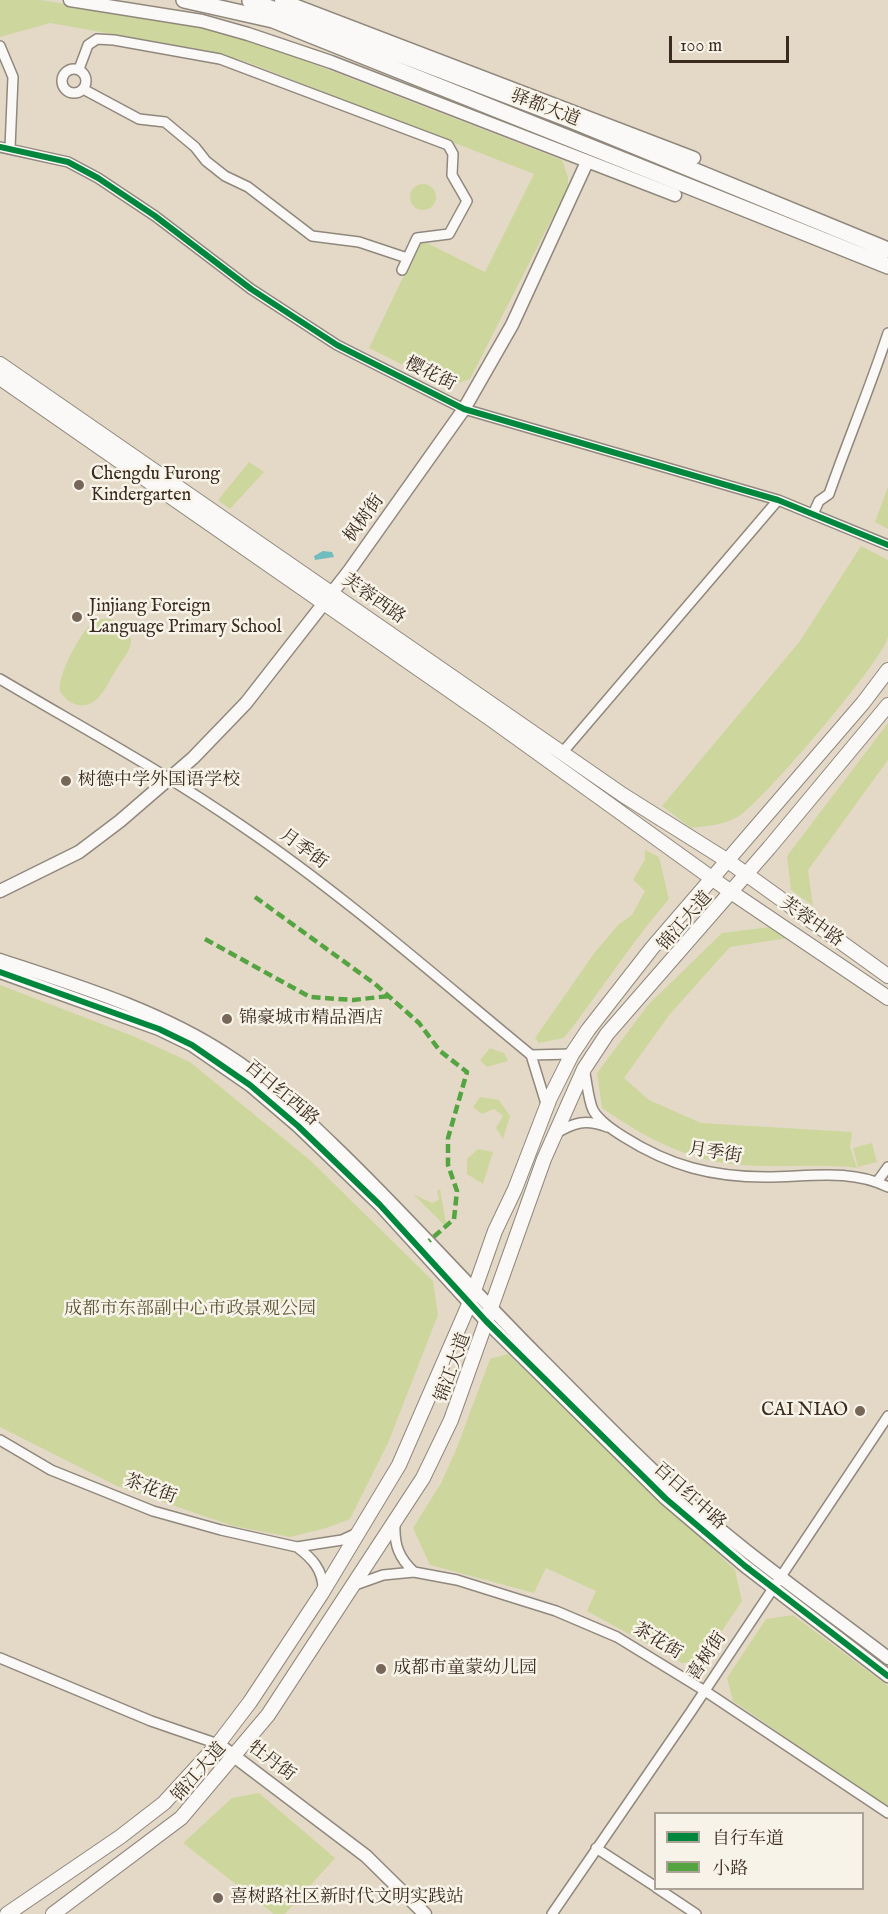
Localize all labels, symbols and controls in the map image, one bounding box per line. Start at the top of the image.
scale bar [672,24,792,62]
text: 100 m [680,35,722,58]
street label: 驿都大道 [508,86,582,132]
street label: 樱花街 [401,353,459,397]
place label: Chengdu Furong Kindergarten [91,464,220,506]
marker: Chengdu Furong Kindergarten [72,478,86,492]
street label: 枫树街 [340,491,390,547]
street label: 芙蓉西路 [337,571,409,629]
place label: Jinjiang Foreign Language Primary School [89,596,282,638]
marker: Jinjiang Foreign Language Primary School [70,610,84,624]
place label: 树德中学外国语学校 [78,770,240,792]
marker: 树德中学外国语学校 [59,774,73,788]
street label: 月季街 [275,825,331,875]
street label: 锦江大道 [654,888,718,956]
street label: 芙蓉中路 [775,894,847,952]
place label: 锦豪城市精品酒店 [239,1008,383,1030]
marker: 锦豪城市精品酒店 [220,1012,234,1026]
street label: 百日红西路 [240,1057,322,1131]
street label: 月季街 [687,1139,743,1169]
park label: 成都市东部副中心市政景观公园 [64,1299,316,1321]
street label: 锦江大道 [432,1330,476,1406]
place label: CAI NIAO [761,1400,848,1422]
marker: CAI NIAO [853,1404,867,1418]
street label: 百日红中路 [648,1459,730,1535]
street label: 茶花街 [121,1471,179,1509]
street label: 茶花街 [628,1619,686,1665]
street label: 喜树街 [684,1629,732,1685]
place label: 成都市童蒙幼儿园 [393,1658,537,1680]
marker: 成都市童蒙幼儿园 [374,1662,388,1676]
street label: 牡丹街 [243,1737,299,1787]
street label: 锦江大道 [168,1739,232,1807]
legend [654,1812,864,1890]
text: 自行车道 [712,1828,784,1851]
text: 小路 [712,1858,748,1881]
place label: 喜树路社区新时代文明实践站 [230,1887,464,1909]
marker: 喜树路社区新时代文明实践站 [211,1891,225,1905]

